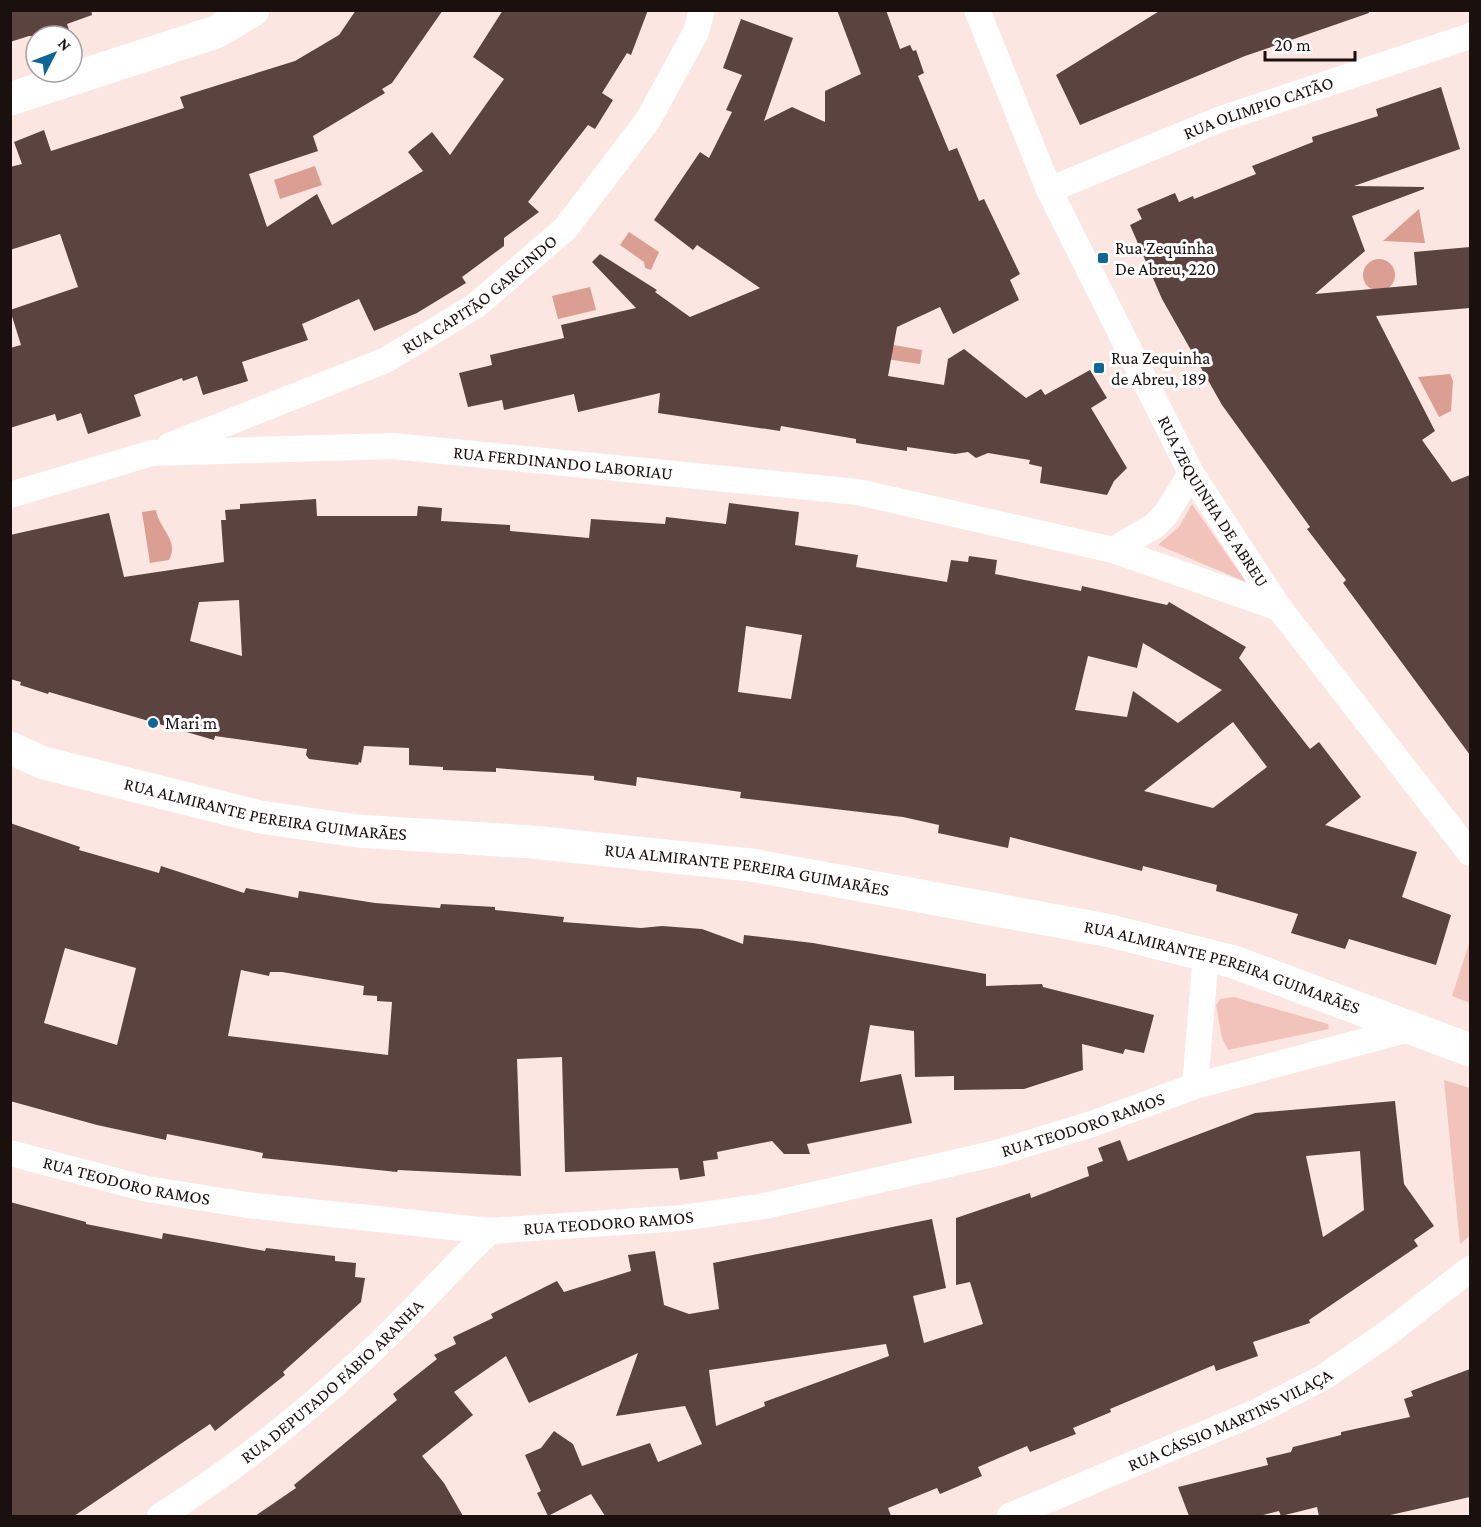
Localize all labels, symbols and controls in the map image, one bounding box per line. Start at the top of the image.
north arrow [24,24,84,84]
scale bar [1265,24,1355,62]
text: N [55,35,75,54]
text: 20 m [1274,35,1311,55]
street label: RUA OLIMPIO CATÃO [1180,72,1336,143]
street label: RUA CAPITÃO GARCINDO [398,230,561,358]
place label: Rua Zequinha De Abreu, 220 [1115,238,1216,279]
marker: Rua Zequinha De Abreu, 220 [1096,251,1110,265]
place label: Rua Zequinha de Abreu, 189 [1111,348,1210,389]
marker: Rua Zequinha de Abreu, 189 [1092,361,1106,375]
street label: RUA ZEQUINHA DE ABREU [1154,412,1273,591]
street label: RUA FERDINANDO LABORIAU [452,442,674,484]
place label: Mari m [165,713,218,733]
marker: Mari m [146,716,160,730]
street label: RUA ALMIRANTE PEREIRA GUIMARÃES [122,773,408,844]
street label: RUA ALMIRANTE PEREIRA GUIMARÃES [604,840,891,900]
street label: RUA ALMIRANTE PEREIRA GUIMARÃES [1082,916,1363,1018]
street label: RUA TEODORO RAMOS [999,1088,1167,1161]
street label: RUA TEODORO RAMOS [41,1152,211,1209]
street label: RUA TEODORO RAMOS [523,1206,695,1239]
street label: RUA DEPUTADO FÁBIO ARANHA [237,1295,428,1467]
street label: RUA CÁSSIO MARTINS VILAÇA [1125,1364,1337,1475]

